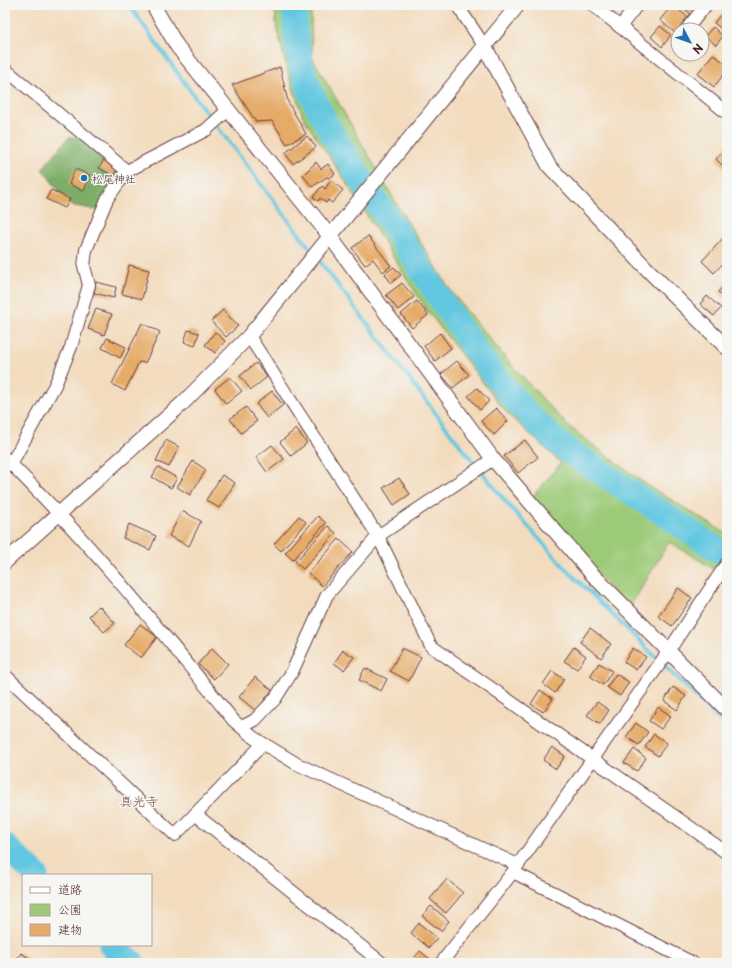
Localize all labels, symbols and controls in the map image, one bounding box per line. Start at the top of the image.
north arrow [670,22,710,62]
text: N [688,40,707,58]
place label: 松尾神社 [92,170,136,187]
marker: 松尾神社 [79,173,89,183]
district label: 真光寺 [119,791,159,810]
legend [22,874,152,946]
text: 道路 [58,880,82,898]
text: 公園 [58,900,82,918]
text: 建物 [58,920,82,938]

